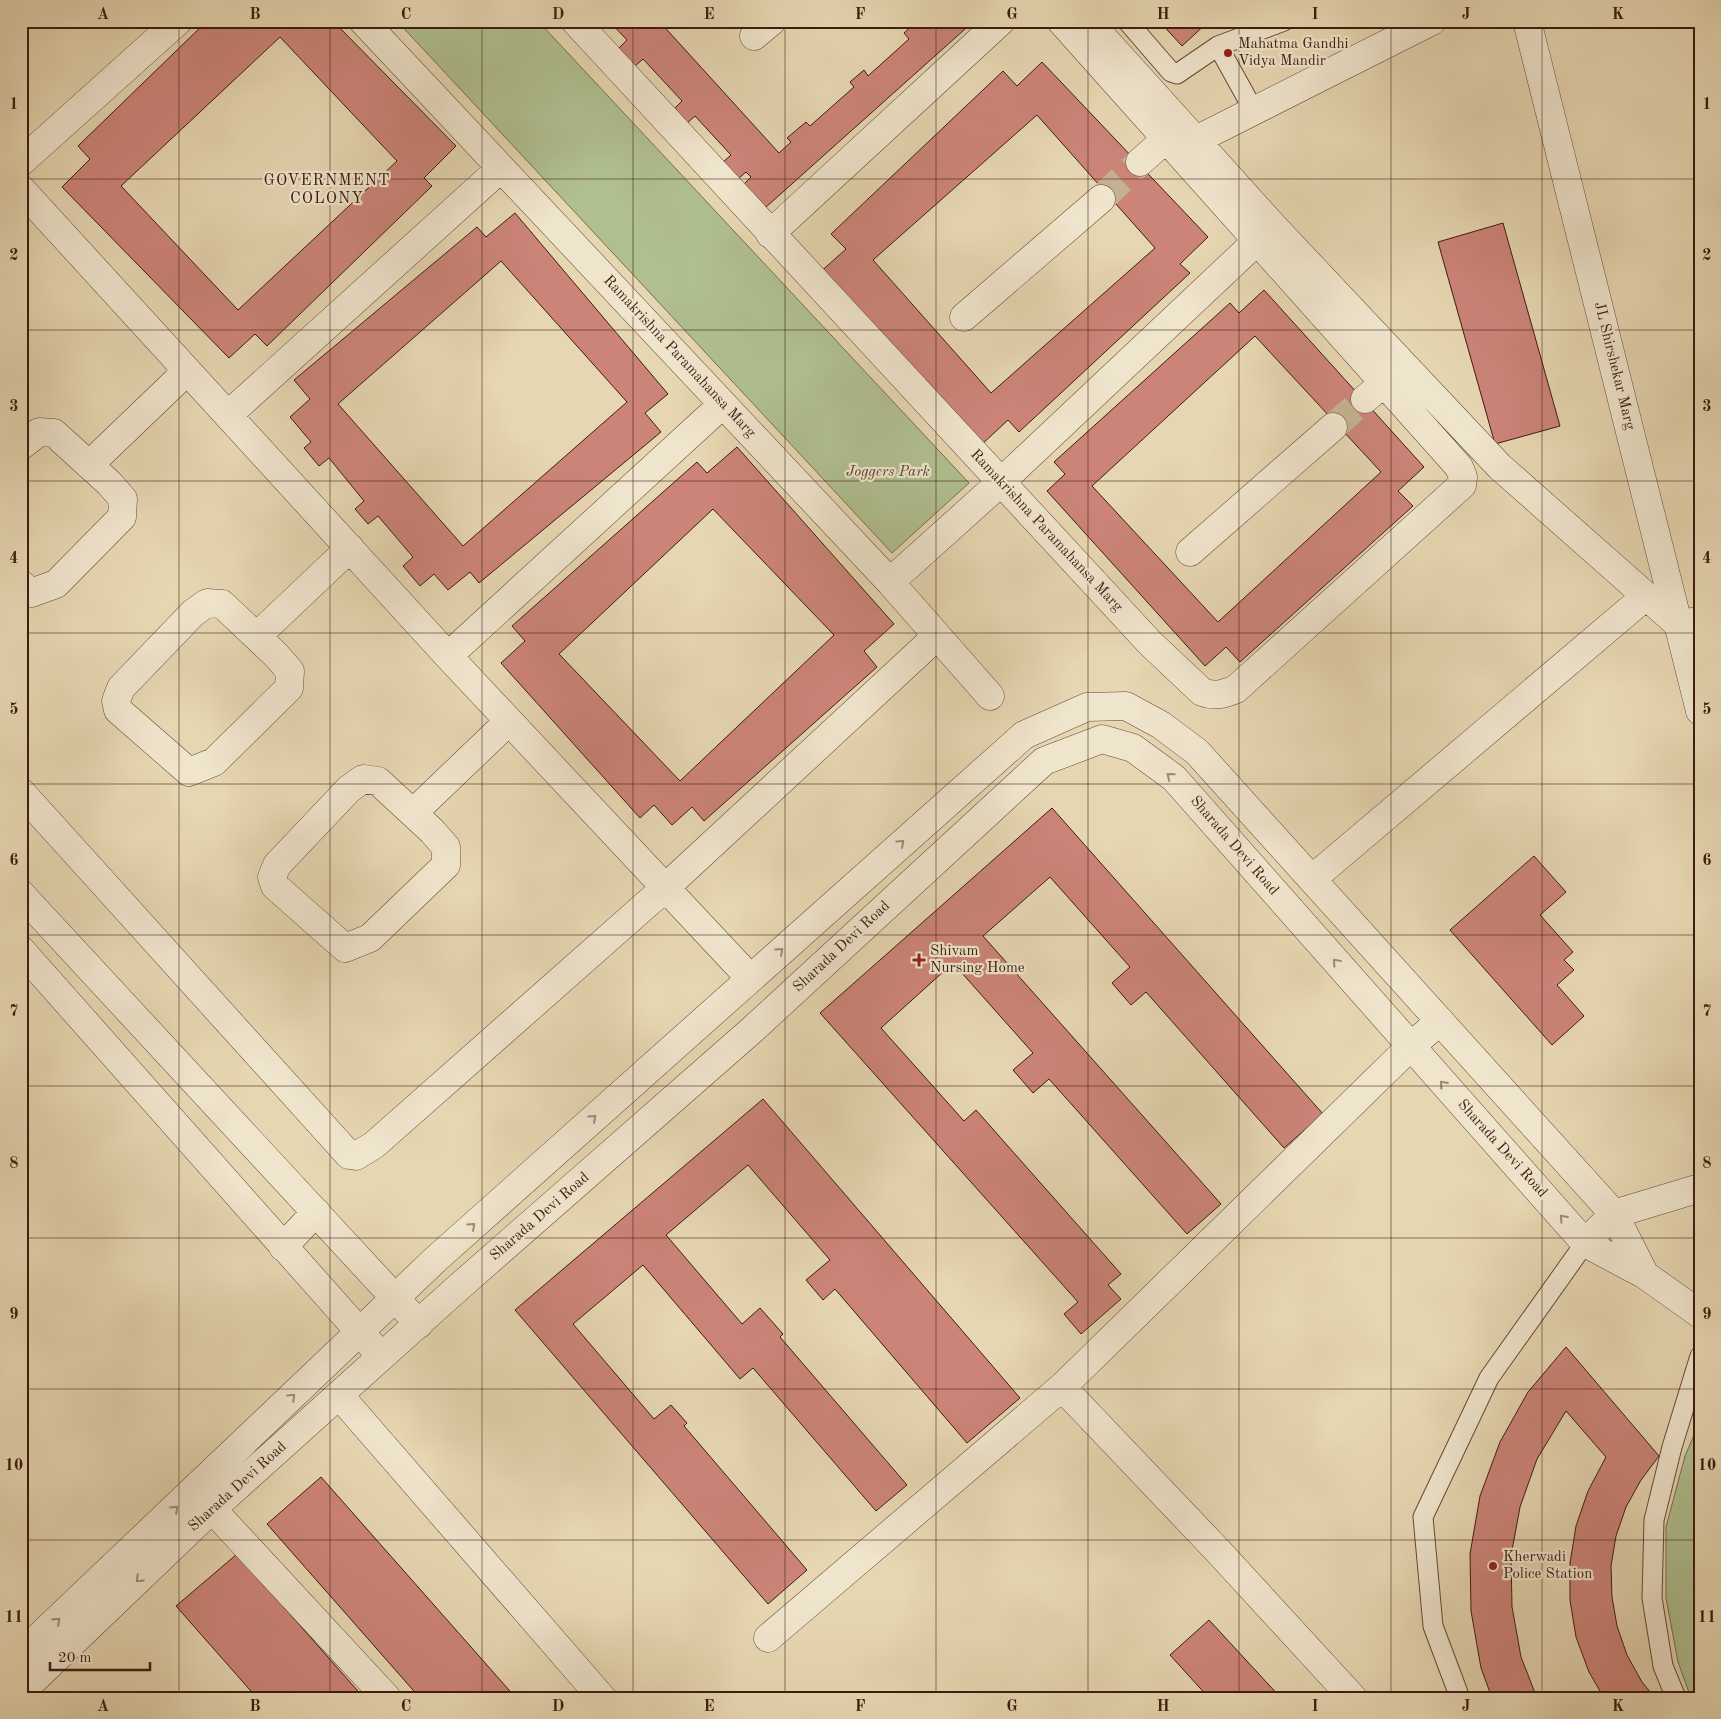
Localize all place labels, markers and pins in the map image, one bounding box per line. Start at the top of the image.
place label: Mahatma Gandhi Vidya Mandir [1238,37,1349,69]
marker: Mahatma Gandhi Vidya Mandir [1222,47,1234,59]
place label: Shivam Nursing Home [930,944,1025,976]
marker: Shivam Nursing Home [912,953,926,967]
place label: Kherwadi Police Station [1503,1550,1592,1582]
marker: Kherwadi Police Station [1487,1560,1499,1572]

